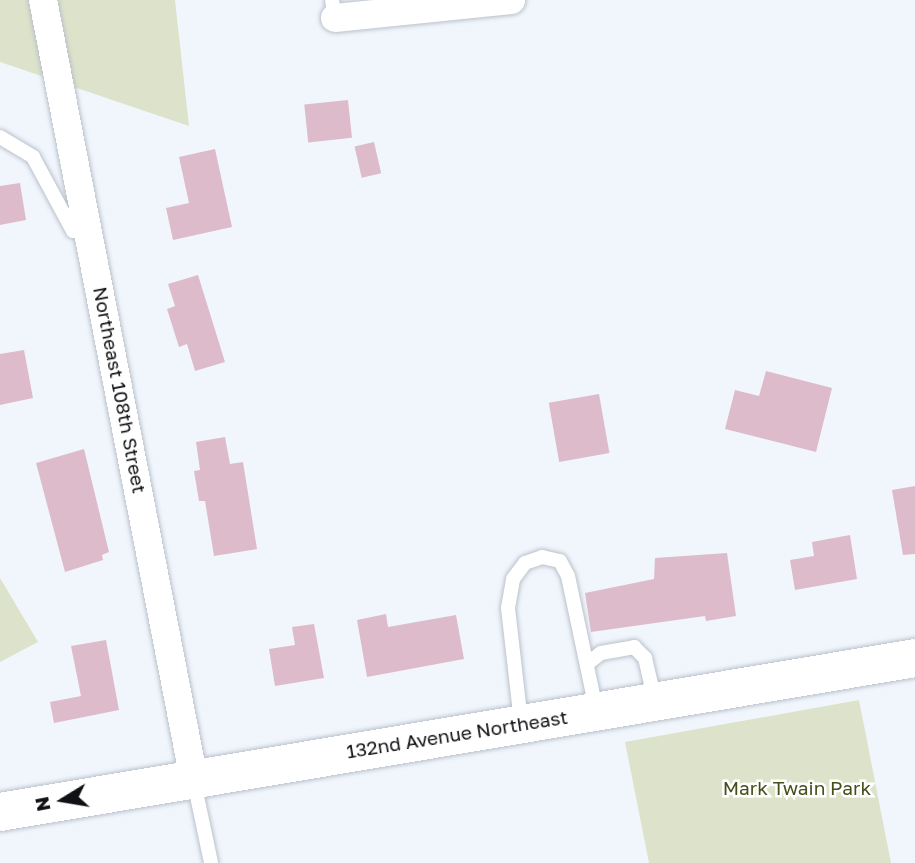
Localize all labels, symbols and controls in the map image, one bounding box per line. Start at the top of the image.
street label: Northeast 108th Street [89,285,151,495]
street label: 132nd Avenue Northeast [345,705,569,763]
north arrow [28,765,98,835]
park label: Mark Twain Park [723,777,871,799]
text: N [29,795,55,813]

